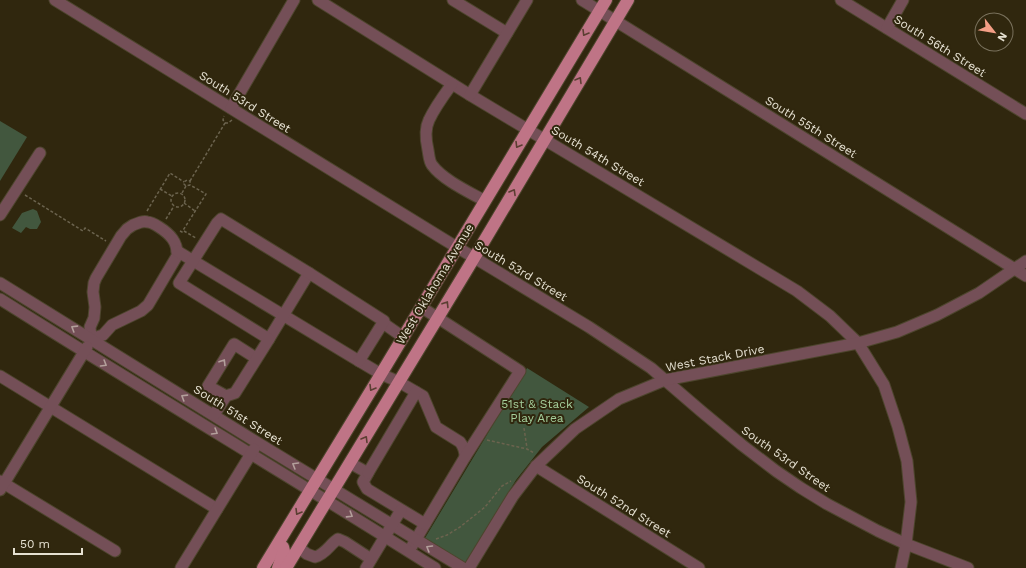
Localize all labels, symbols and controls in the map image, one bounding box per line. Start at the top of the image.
street label: South 56th Street [891,12,989,80]
north arrow [974,12,1014,52]
one-way arrow [583,29,590,36]
text: N [994,30,1010,44]
street label: South 53rd Street [197,68,293,136]
one-way arrow [575,77,582,84]
street label: South 55th Street [763,93,859,161]
street label: South 54th Street [549,123,647,189]
one-way arrow [516,141,523,148]
one-way arrow [508,189,516,196]
street label: West Oklahoma Avenue [393,221,477,347]
street label: South 53rd Street [472,238,570,304]
one-way arrow [442,301,449,308]
one-way arrow [71,326,78,333]
street label: West Stack Drive [664,342,766,374]
one-way arrow [218,359,225,366]
one-way arrow [100,360,107,367]
street label: South 51st Street [191,382,285,448]
one-way arrow [370,384,377,391]
one-way arrow [181,394,188,402]
park label: 51st & Stack Play Area [501,397,573,425]
street label: South 53rd Street [739,423,833,495]
one-way arrow [211,427,218,435]
one-way arrow [360,436,367,443]
one-way arrow [292,463,299,470]
street label: South 52nd Street [574,471,674,541]
one-way arrow [295,508,303,515]
one-way arrow [346,510,353,517]
scale bar [14,530,82,556]
text: 50 m [20,537,50,551]
one-way arrow [426,545,433,552]

